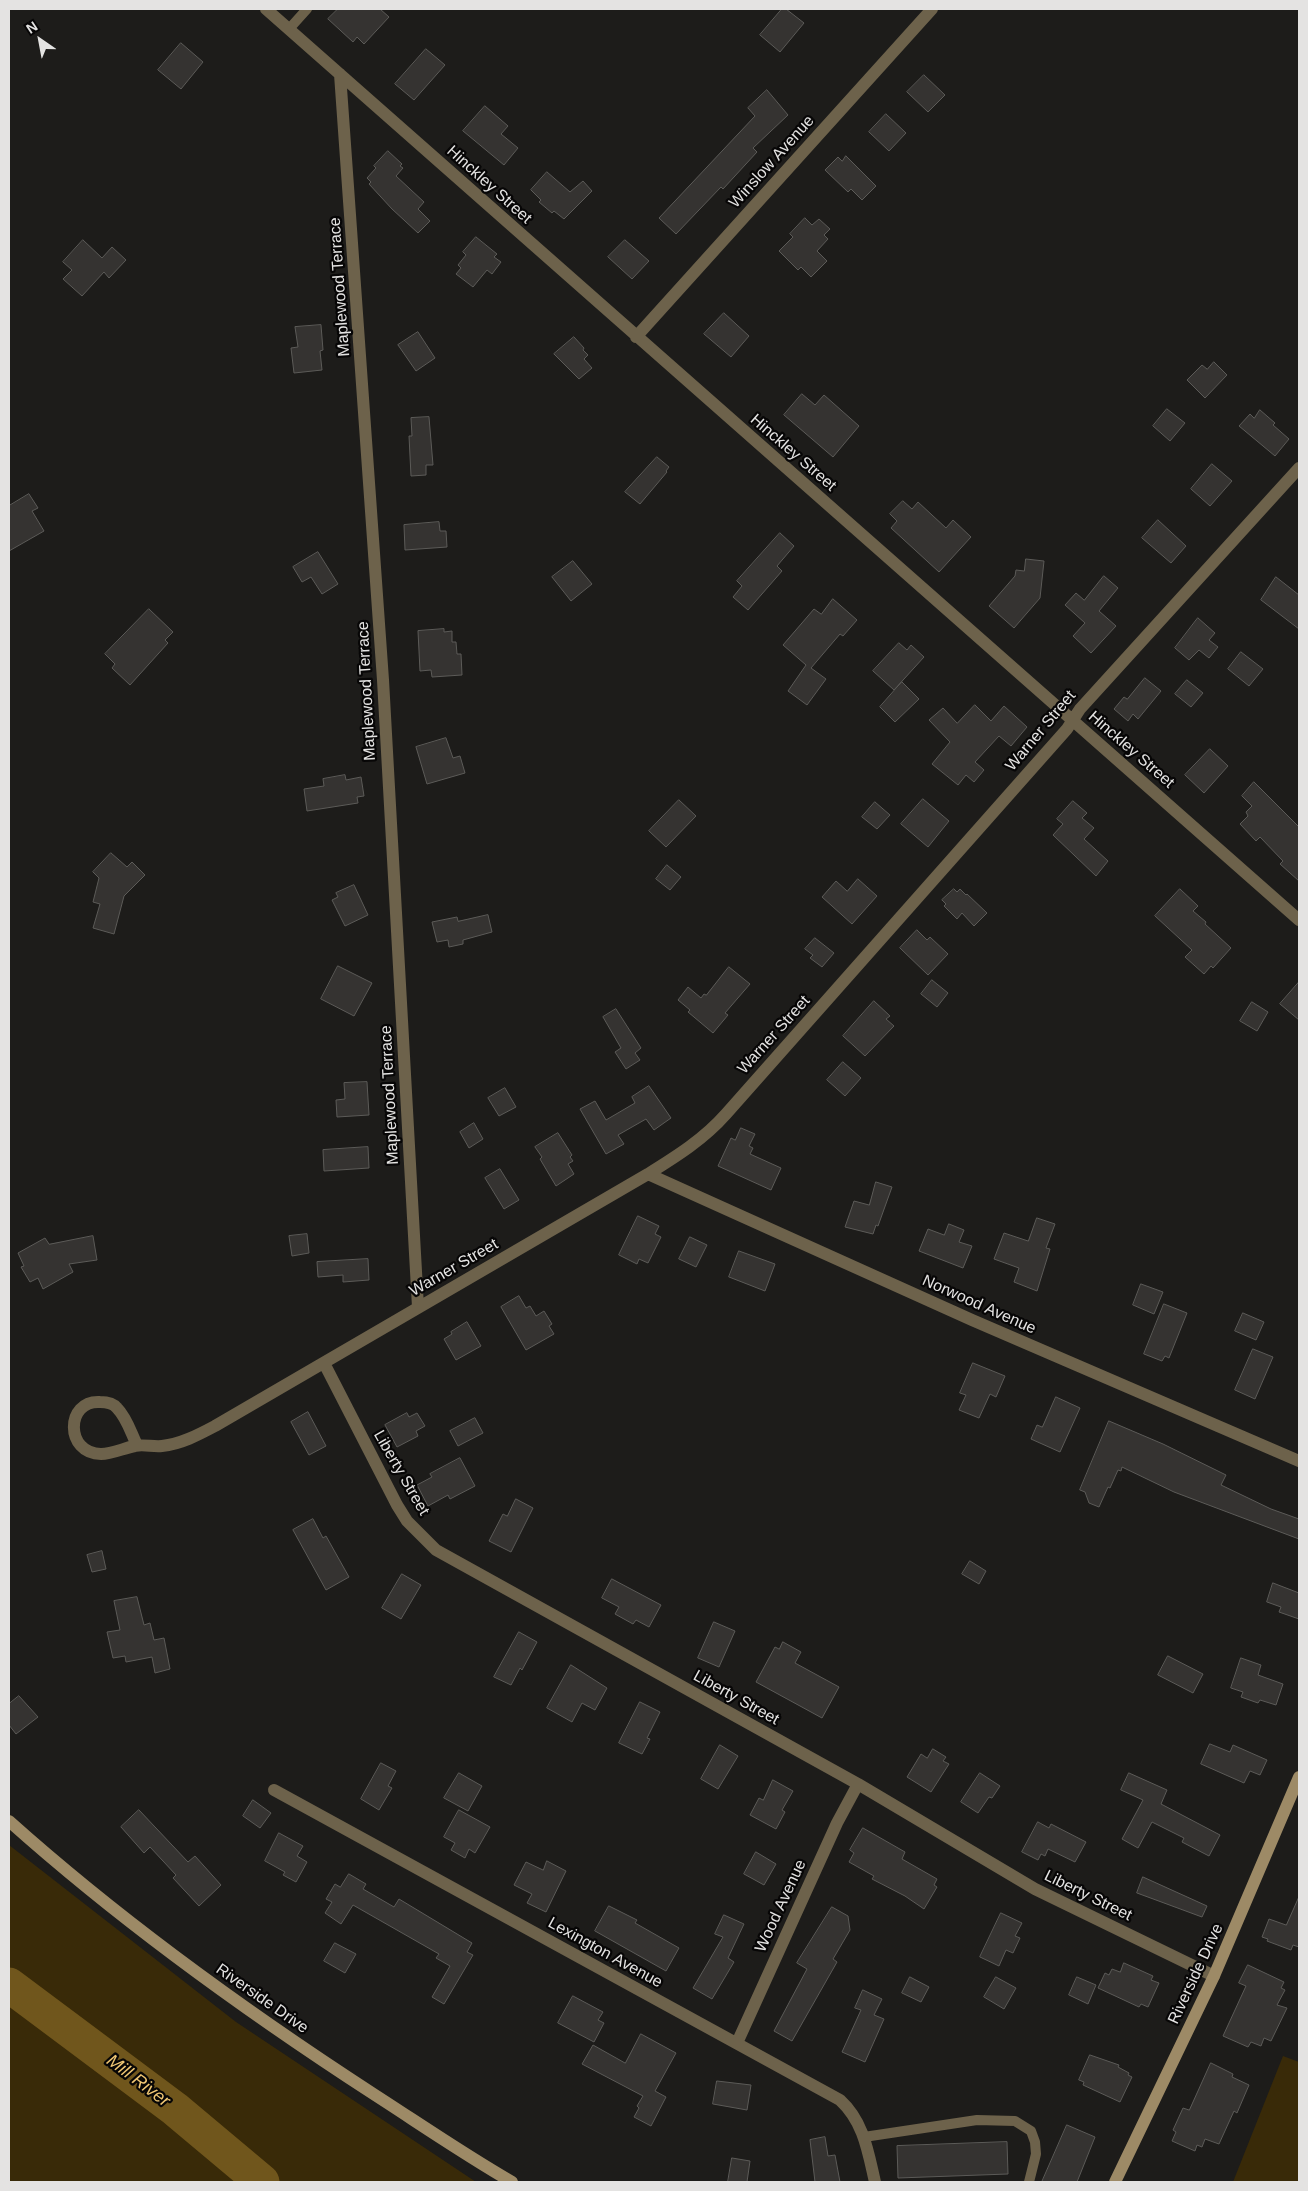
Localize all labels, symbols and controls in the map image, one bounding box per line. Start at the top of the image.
north arrow [15,15,65,65]
text: N [23,18,40,37]
street label: Winslow Avenue [725,112,819,212]
street label: Hinckley Street [443,142,535,228]
street label: Maplewood Terrace [326,217,354,357]
street label: Hinckley Street [746,410,840,496]
street label: Maplewood Terrace [354,621,380,761]
street label: Warner Street [1002,687,1080,775]
street label: Hinckley Street [1084,707,1178,793]
street label: Warner Street [734,992,814,1078]
street label: Maplewood Terrace [377,1025,403,1165]
street label: Warner Street [406,1235,502,1301]
street label: Norwood Avenue [919,1271,1039,1339]
street label: Liberty Street [369,1427,433,1519]
street label: Liberty Street [690,1667,782,1729]
street label: Wood Avenue [751,1857,811,1955]
street label: Liberty Street [1041,1867,1135,1925]
street label: Lexington Avenue [544,1914,666,1992]
street label: Riverside Drive [1164,1921,1228,2027]
street label: Riverside Drive [212,1960,312,2038]
water label: Mill River [102,2050,174,2112]

